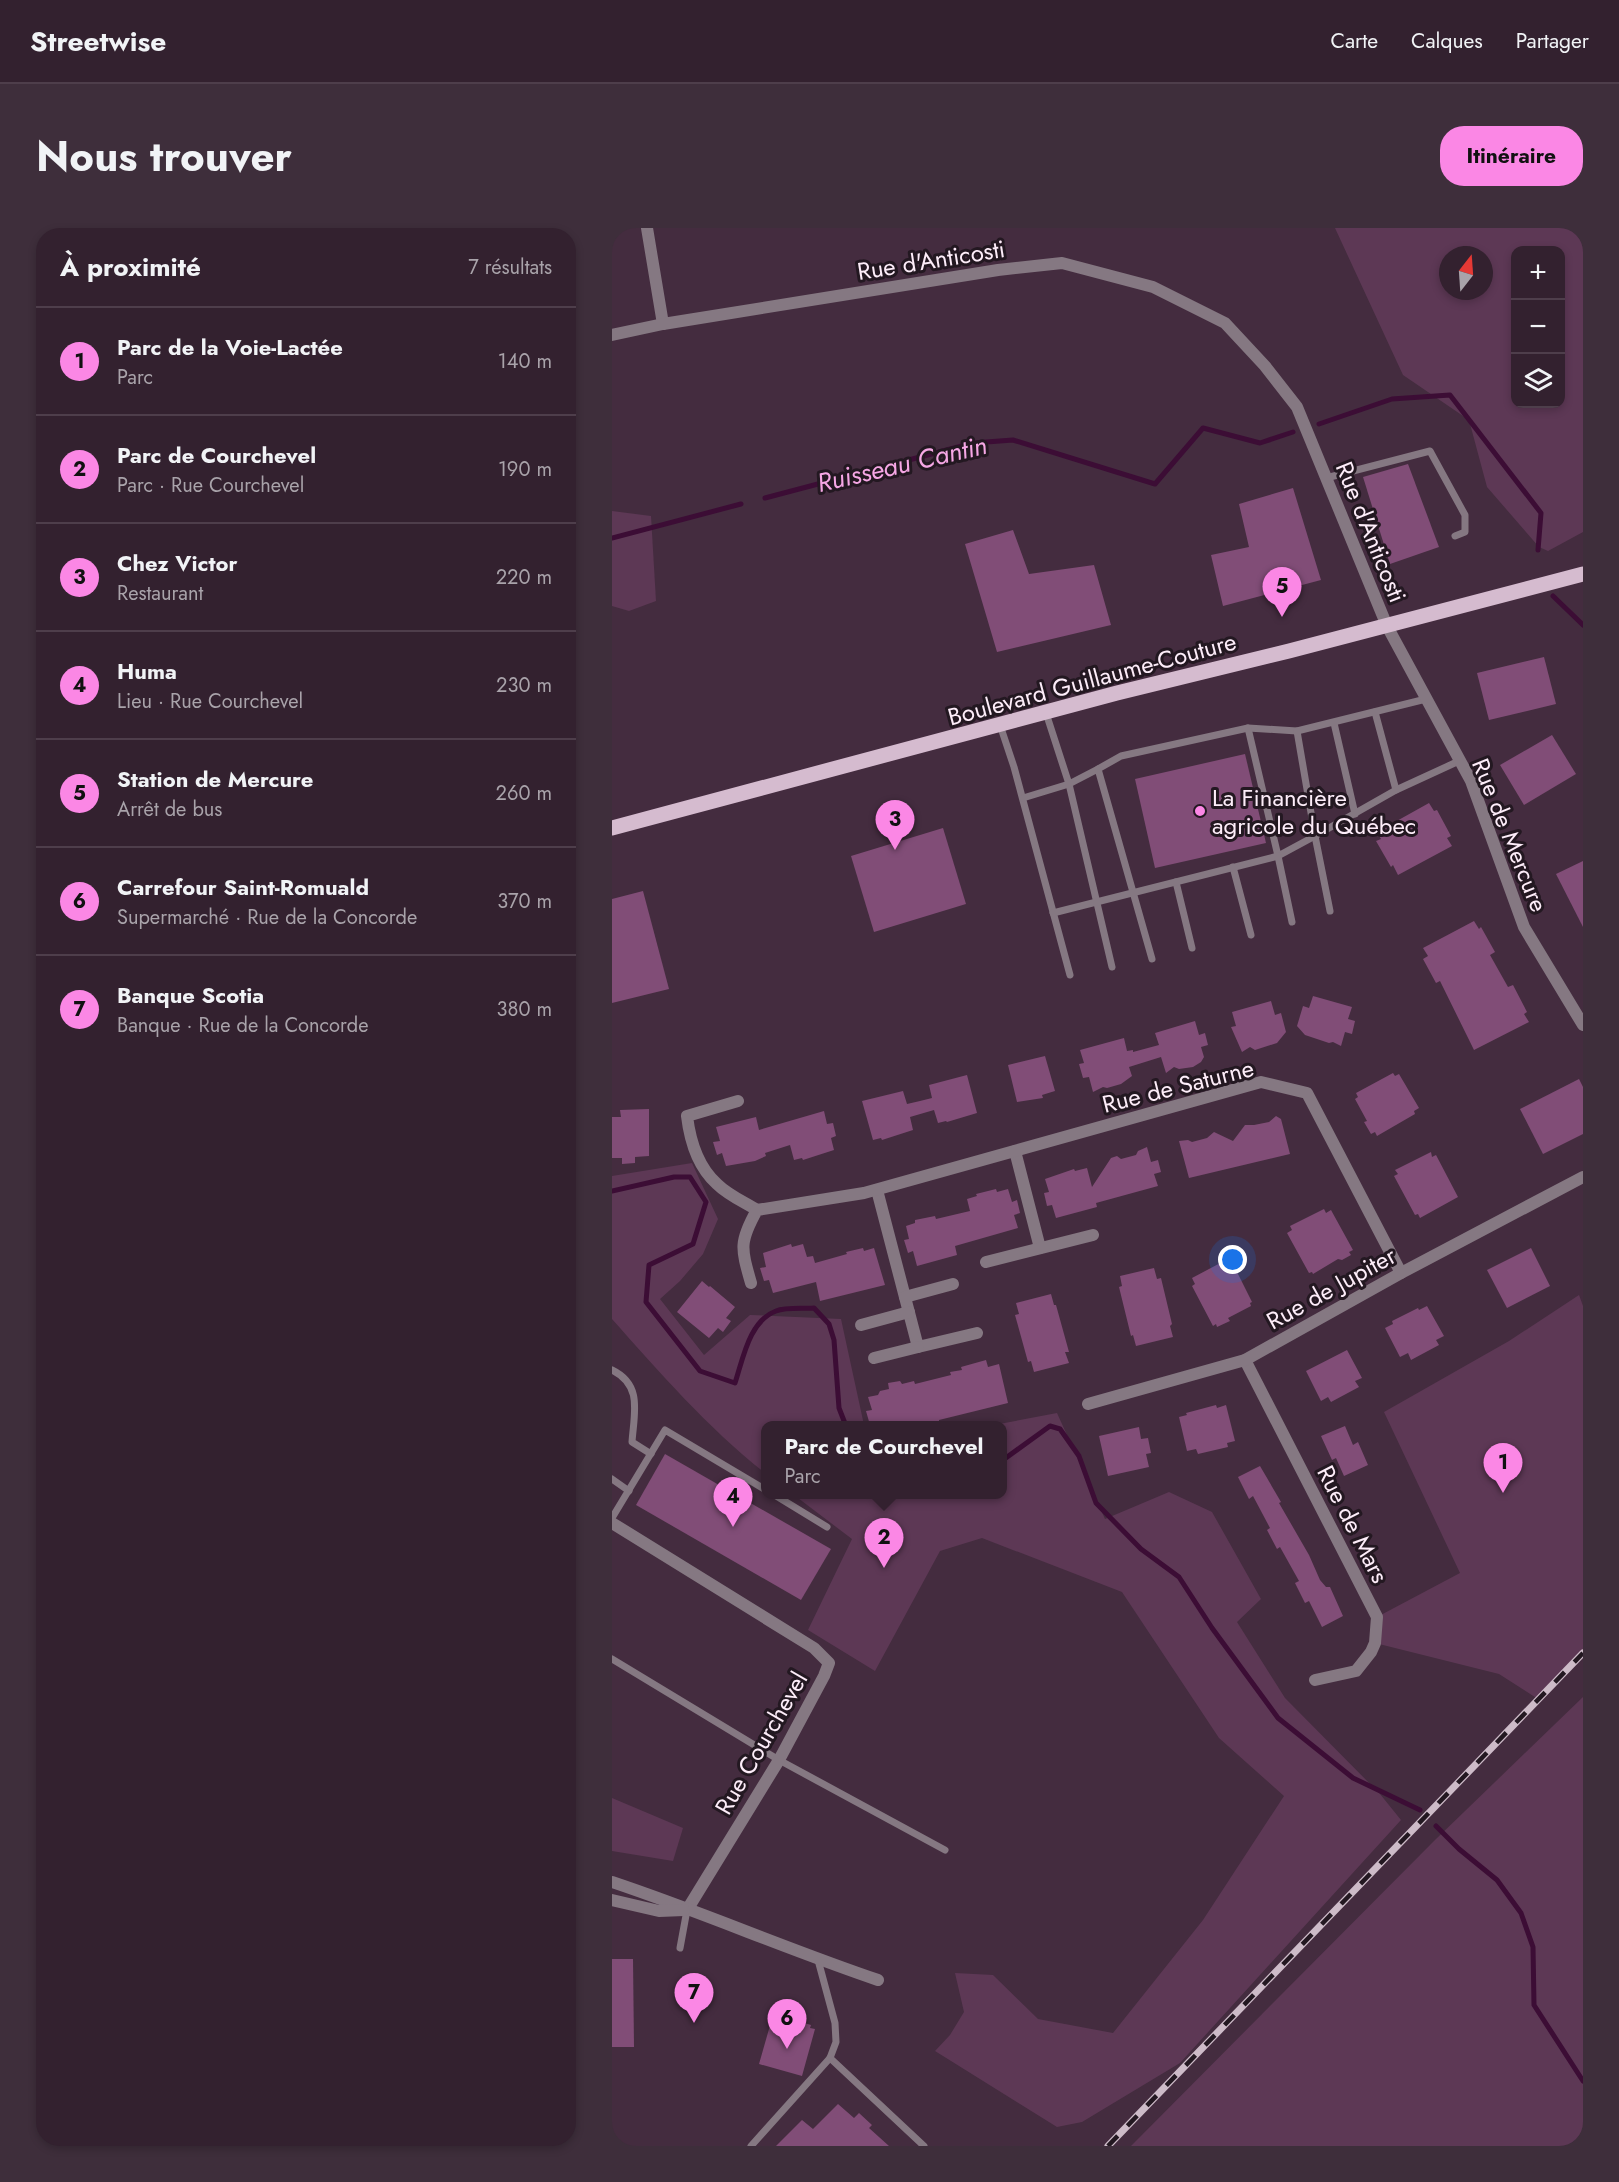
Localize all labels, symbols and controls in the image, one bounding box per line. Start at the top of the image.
text: Streetwise [30,21,166,62]
text: Carte [1331,26,1378,56]
text: Calques [1411,26,1483,56]
text: Partager [1516,26,1589,56]
text: Nous trouver [36,126,292,187]
button: Itinéraire [1440,126,1583,186]
street label: Rue d'Anticosti [855,231,1007,289]
north arrow [1439,246,1493,300]
map controls [1511,246,1565,408]
button: + [1511,246,1565,300]
text: À proximité [60,248,201,286]
text: 7 résultats [468,253,552,282]
button: − [1511,300,1565,354]
text: Parc de la Voie-Lactée [117,331,343,363]
text: 1 [74,347,85,376]
text: 140 m [498,347,552,376]
button: layers [1511,354,1565,408]
text: Parc [117,363,153,392]
water label: Ruisseau Cantin [813,426,991,502]
text: Parc de Courchevel [117,439,316,471]
text: 2 [73,455,86,484]
text: 190 m [498,455,552,484]
street label: Rue d'Anticosti [1327,456,1415,608]
text: Parc · Rue Courchevel [117,471,304,500]
text: Chez Victor [117,547,237,579]
text: 3 [73,563,86,592]
text: 220 m [496,563,552,592]
pin: 5 [1262,568,1302,617]
text: Restaurant [117,579,203,608]
street label: Boulevard Guillaume-Couture [944,624,1240,734]
text: Huma [117,655,177,687]
text: 4 [73,671,86,700]
text: 230 m [496,671,552,700]
text: Lieu · Rue Courchevel [117,687,303,716]
street label: Rue de Mercure [1463,753,1557,917]
text: Station de Mercure [117,763,313,795]
text: 5 [73,779,86,808]
text: 260 m [496,779,552,808]
place label: La Financière agricole du Québec [1212,780,1416,843]
text: Arrêt de bus [117,795,222,824]
pin: 3 [876,800,914,850]
marker: La Financière agricole du Québec [1193,804,1207,818]
text: Carrefour Saint-Romuald [117,871,369,903]
text: 6 [73,887,86,916]
text: 370 m [497,887,552,916]
text: Supermarché · Rue de la Concorde [117,903,417,932]
text: Banque Scotia [117,979,264,1011]
text: 7 [73,995,86,1024]
text: 380 m [497,995,552,1024]
text: Banque · Rue de la Concorde [117,1011,369,1040]
street label: Rue de Saturne [1099,1050,1257,1122]
street label: Rue de Jupiter [1260,1238,1403,1338]
your location [1218,1245,1247,1274]
popup [761,1421,1007,1499]
text: Parc de Courchevel [784,1430,984,1462]
pin: 1 [1484,1444,1522,1493]
street label: Rue de Mars [1308,1459,1398,1589]
text: Parc [784,1462,821,1491]
pin: 4 [714,1478,752,1527]
pin: 2 [864,1518,904,1568]
street label: Rue Courchevel [706,1665,816,1821]
pin: 7 [674,1974,713,2023]
pin: 6 [768,2000,807,2049]

